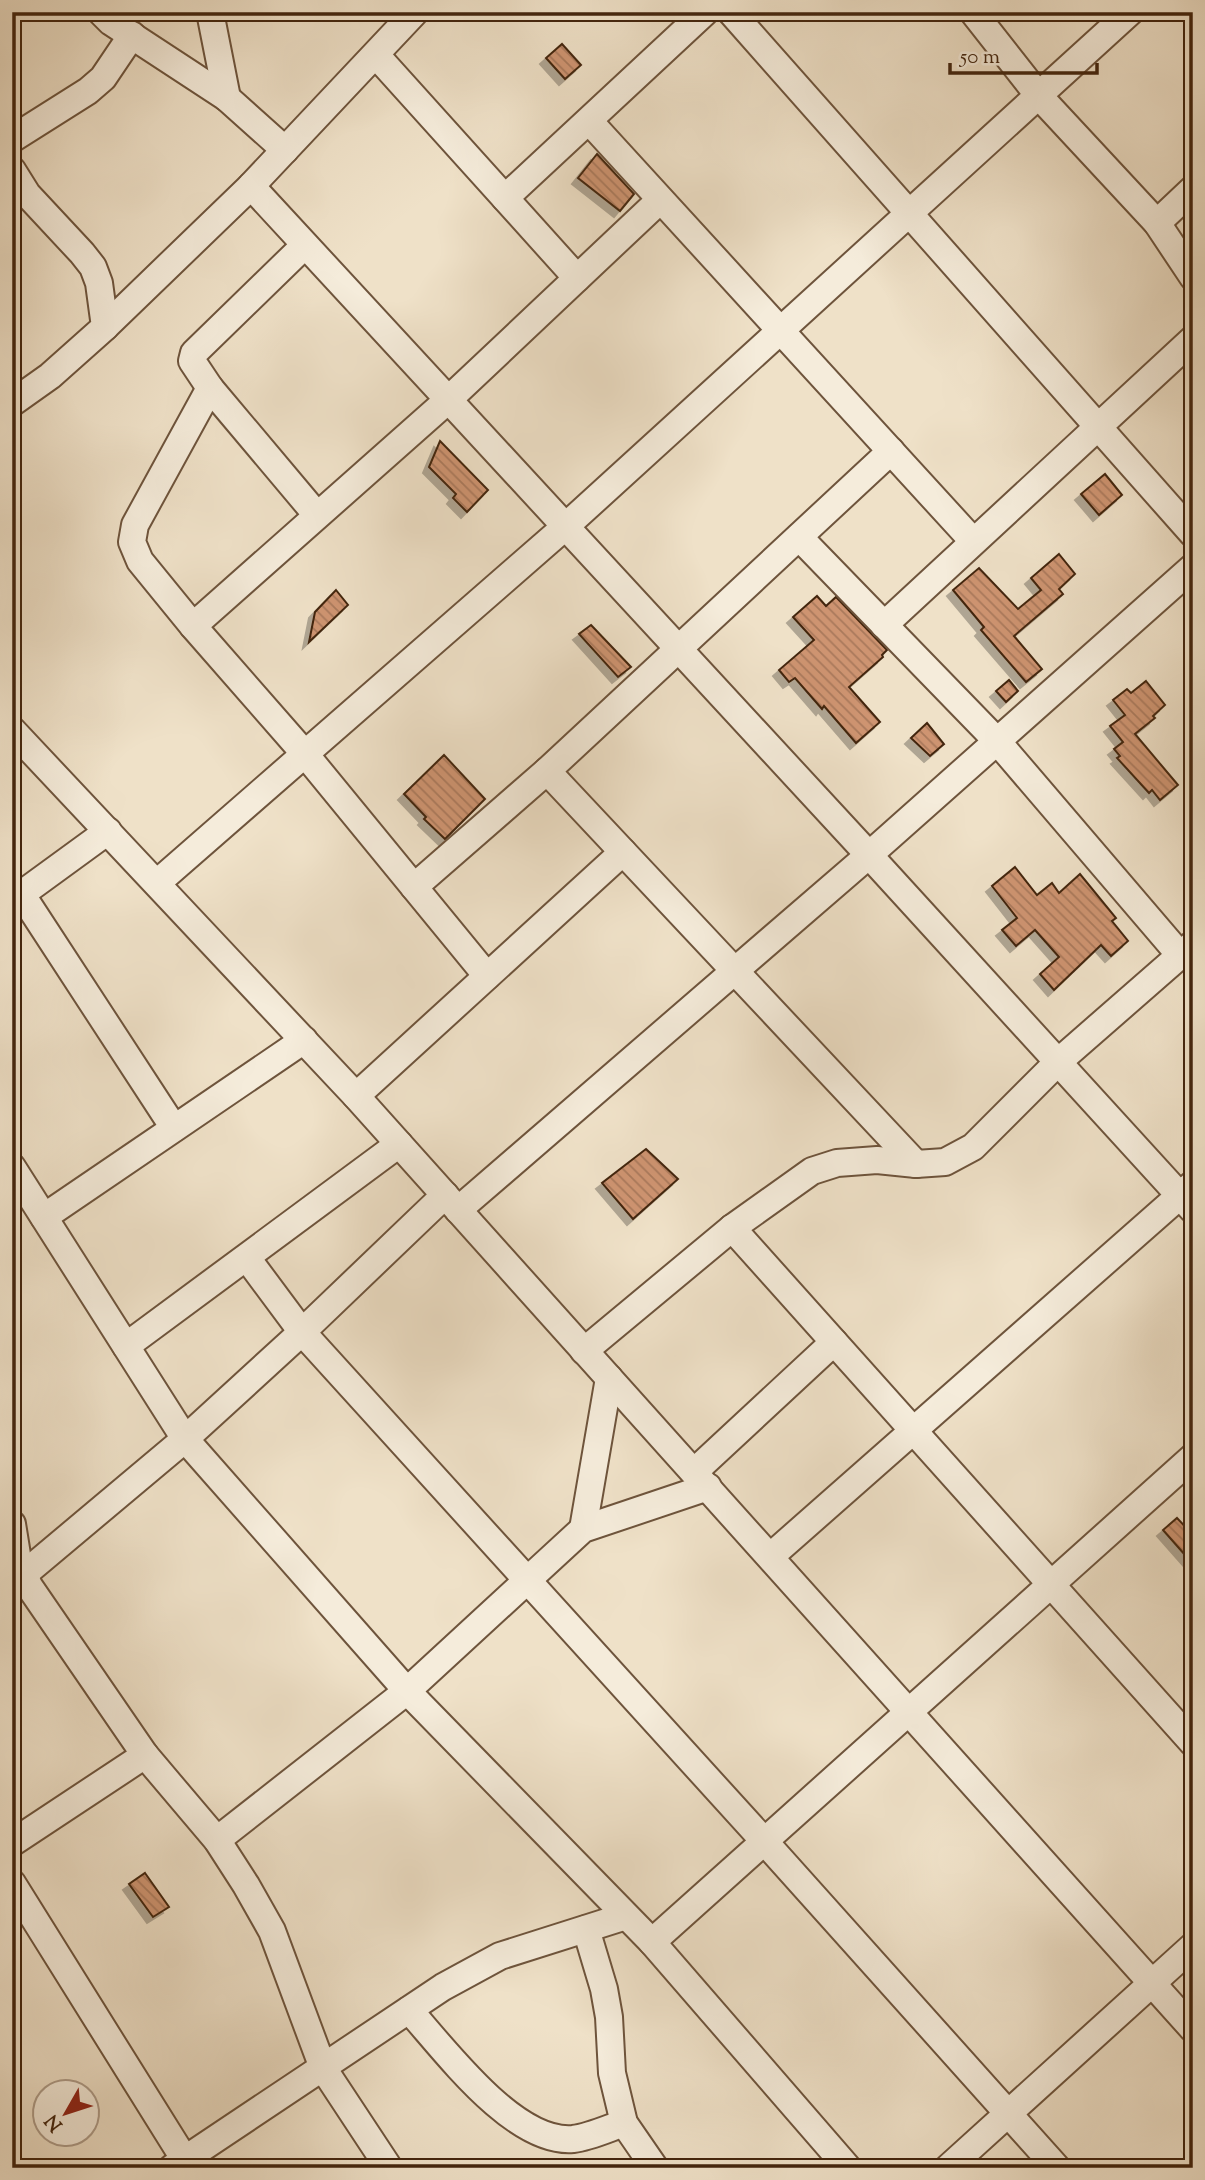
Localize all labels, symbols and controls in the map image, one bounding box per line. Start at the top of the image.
scale bar [950,32,1096,76]
text: 50 m [959,43,1000,73]
north arrow [32,2078,102,2148]
text: N [39,2108,70,2137]

